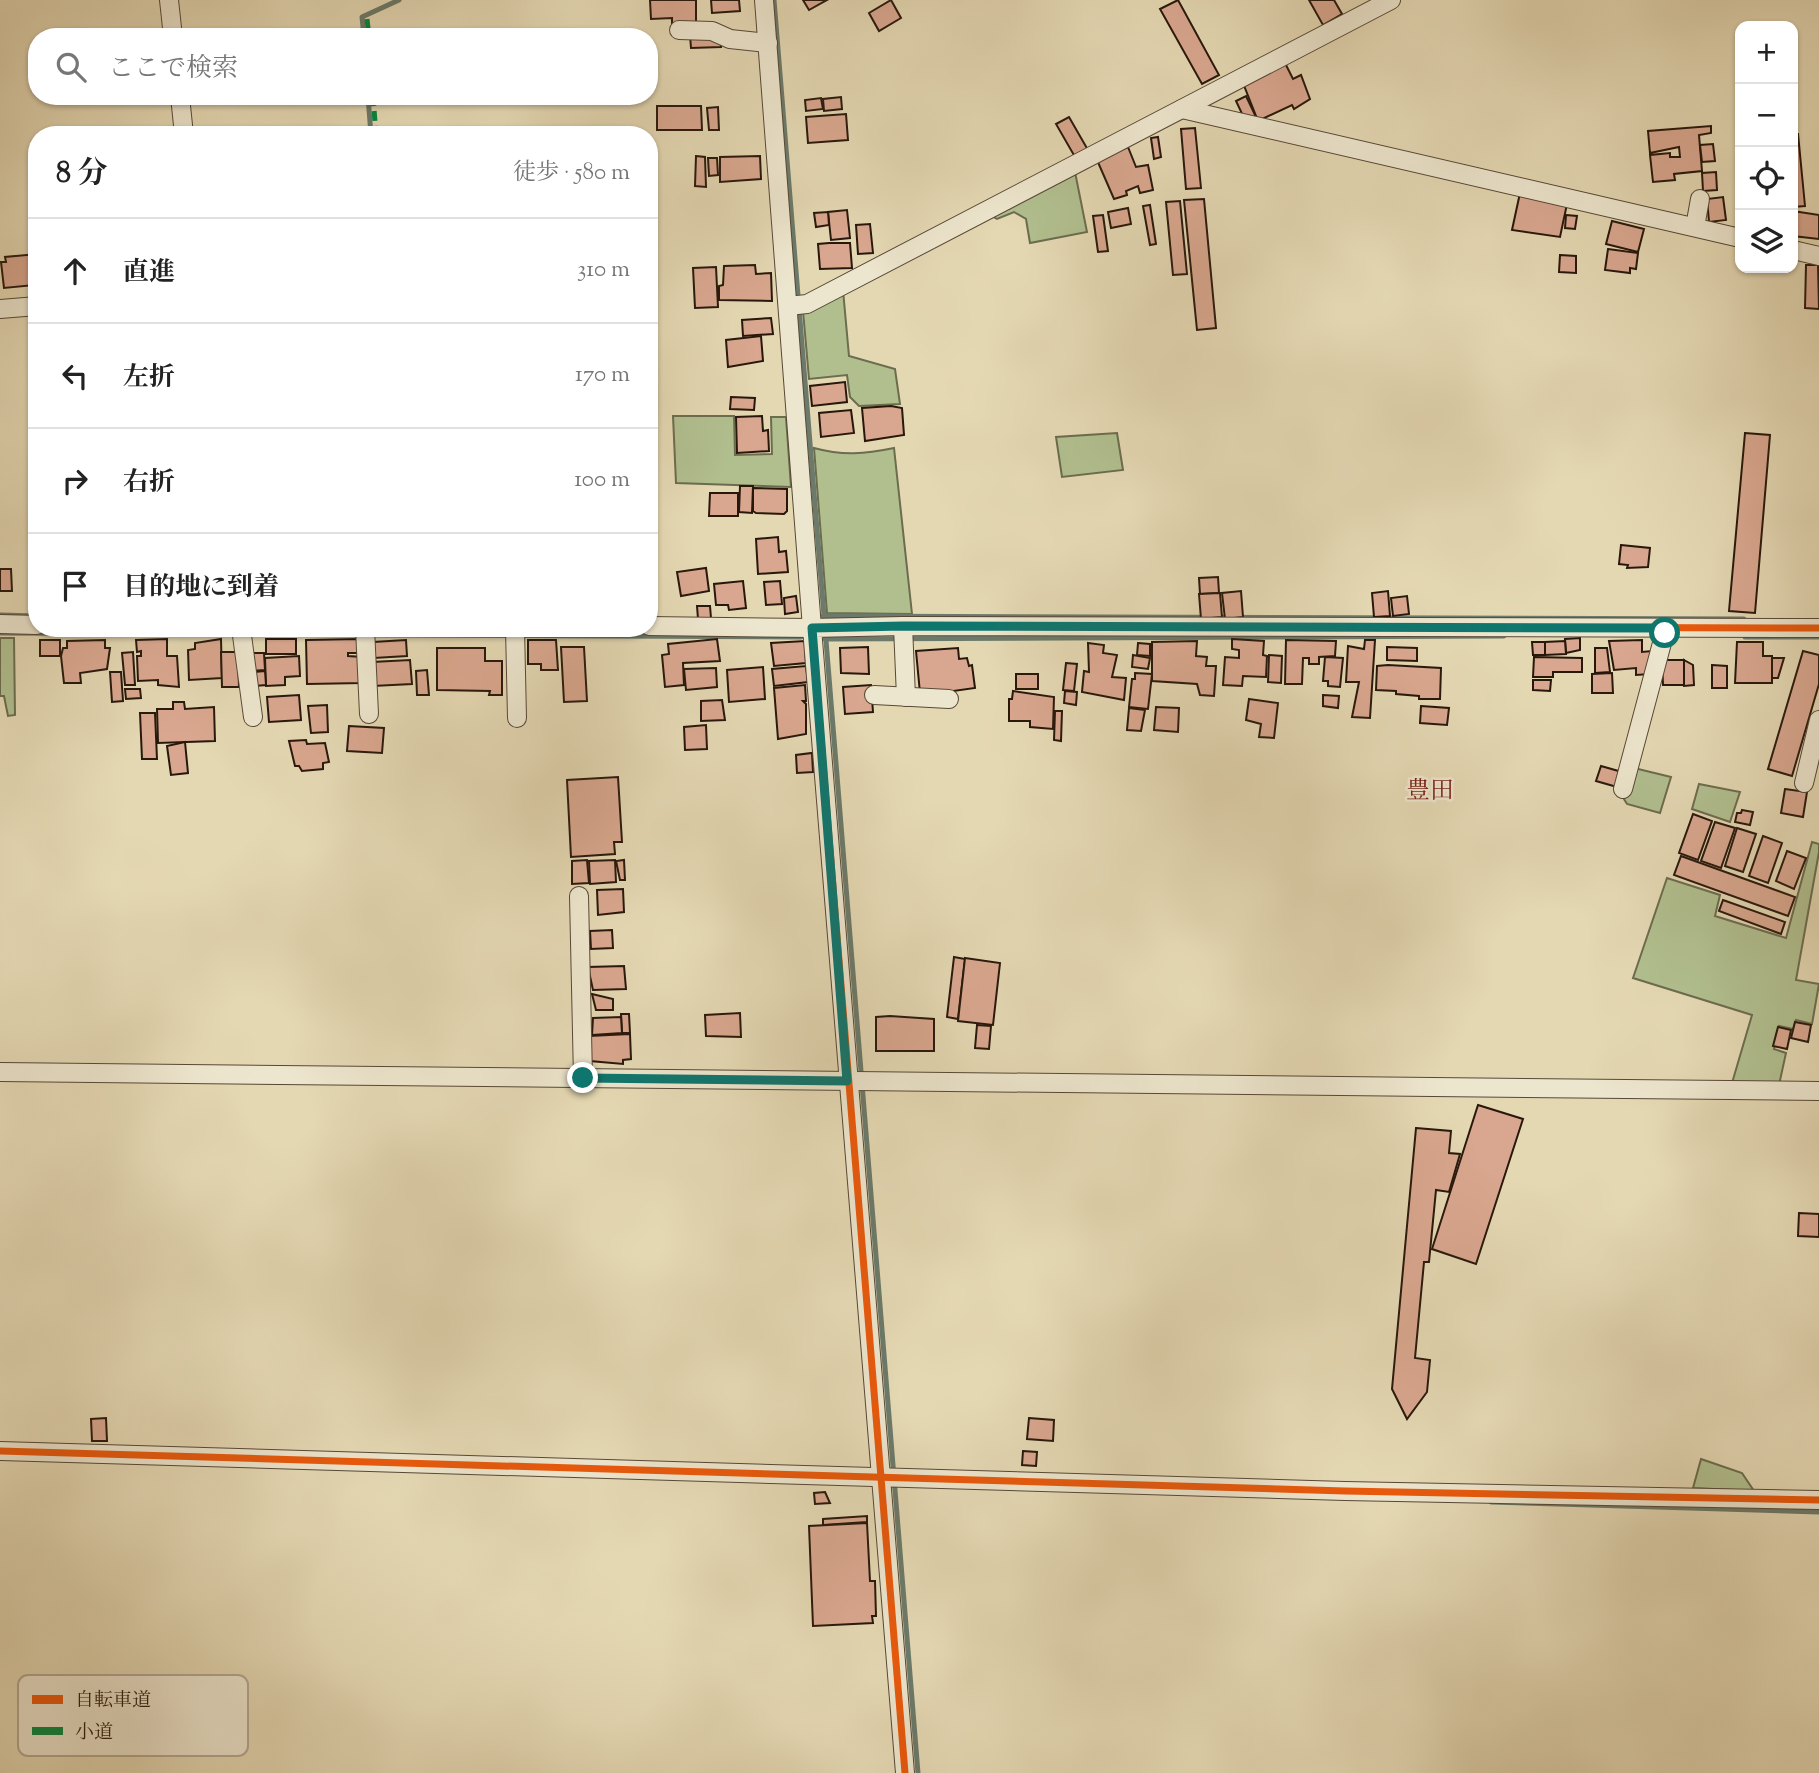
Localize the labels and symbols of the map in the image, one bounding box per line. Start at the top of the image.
route start [1649,617,1680,648]
district label: 豊田 [1406,775,1454,809]
route end [567,1062,598,1093]
legend [18,1675,248,1756]
text: 自転車道 [75,1688,151,1715]
text: 小道 [75,1720,113,1747]

